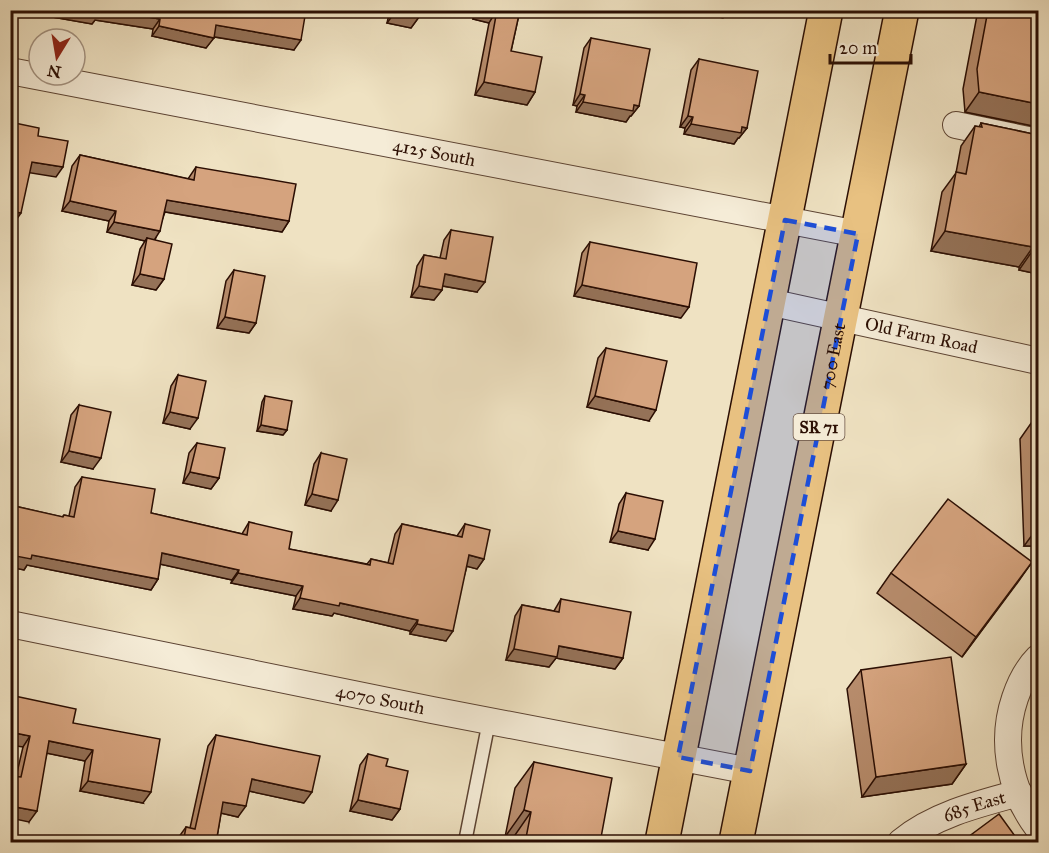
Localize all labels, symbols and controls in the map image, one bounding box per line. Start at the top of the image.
north arrow [27,27,87,87]
scale bar [830,27,911,65]
text: 20 m [839,37,877,59]
text: N [45,61,63,82]
street label: 4125 South [391,134,477,171]
street label: Old Farm Road [863,312,980,358]
street label: 700 East [815,320,850,392]
road number: SR 71 [794,414,844,440]
street label: 4070 South [334,680,427,719]
street label: 685 East [940,786,1009,827]

